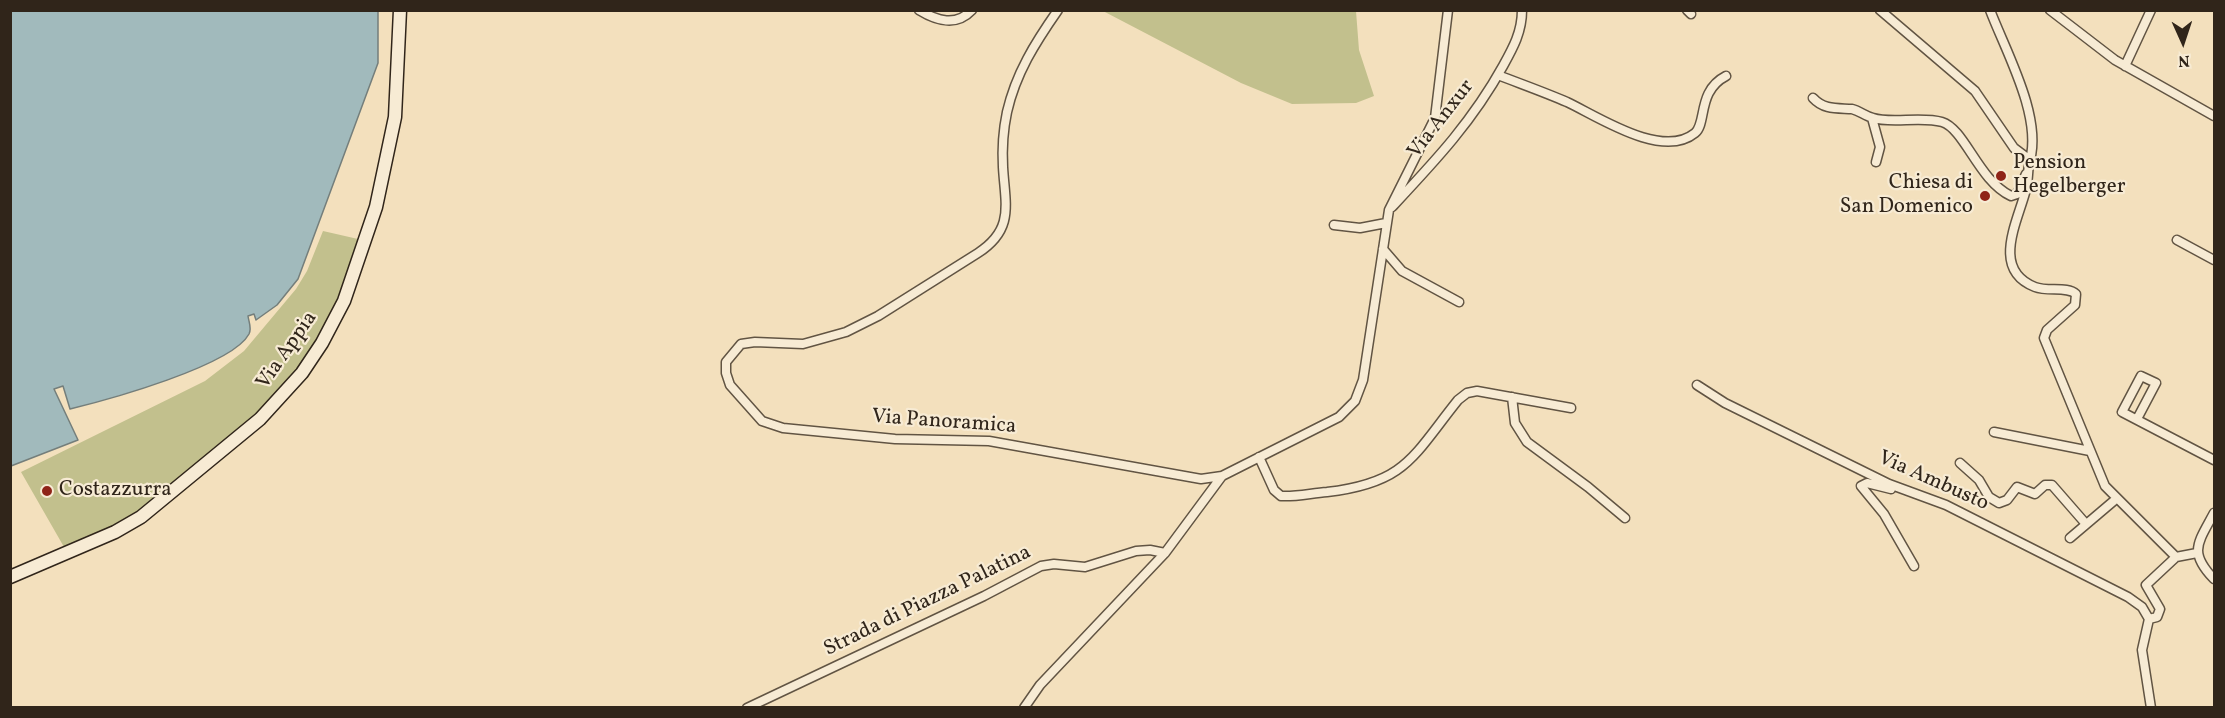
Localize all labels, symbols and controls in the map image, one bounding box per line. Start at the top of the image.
north arrow [2153,12,2213,72]
text: N [2178,49,2190,71]
street label: Via Anxur [1403,76,1481,164]
place label: Pension Hegelberger [2013,151,2125,201]
marker: Pension Hegelberger [1994,169,2008,183]
place label: Chiesa di San Domenico [1840,171,1973,221]
marker: Chiesa di San Domenico [1978,189,1992,203]
street label: Via Appia [252,307,324,395]
street label: Via Panoramica [871,405,1017,441]
street label: Via Ambusto [1874,446,1992,518]
place label: Costazzurra [59,478,172,504]
marker: Costazzurra [40,484,54,498]
street label: Strada di Piazza Palatina [820,541,1036,663]

